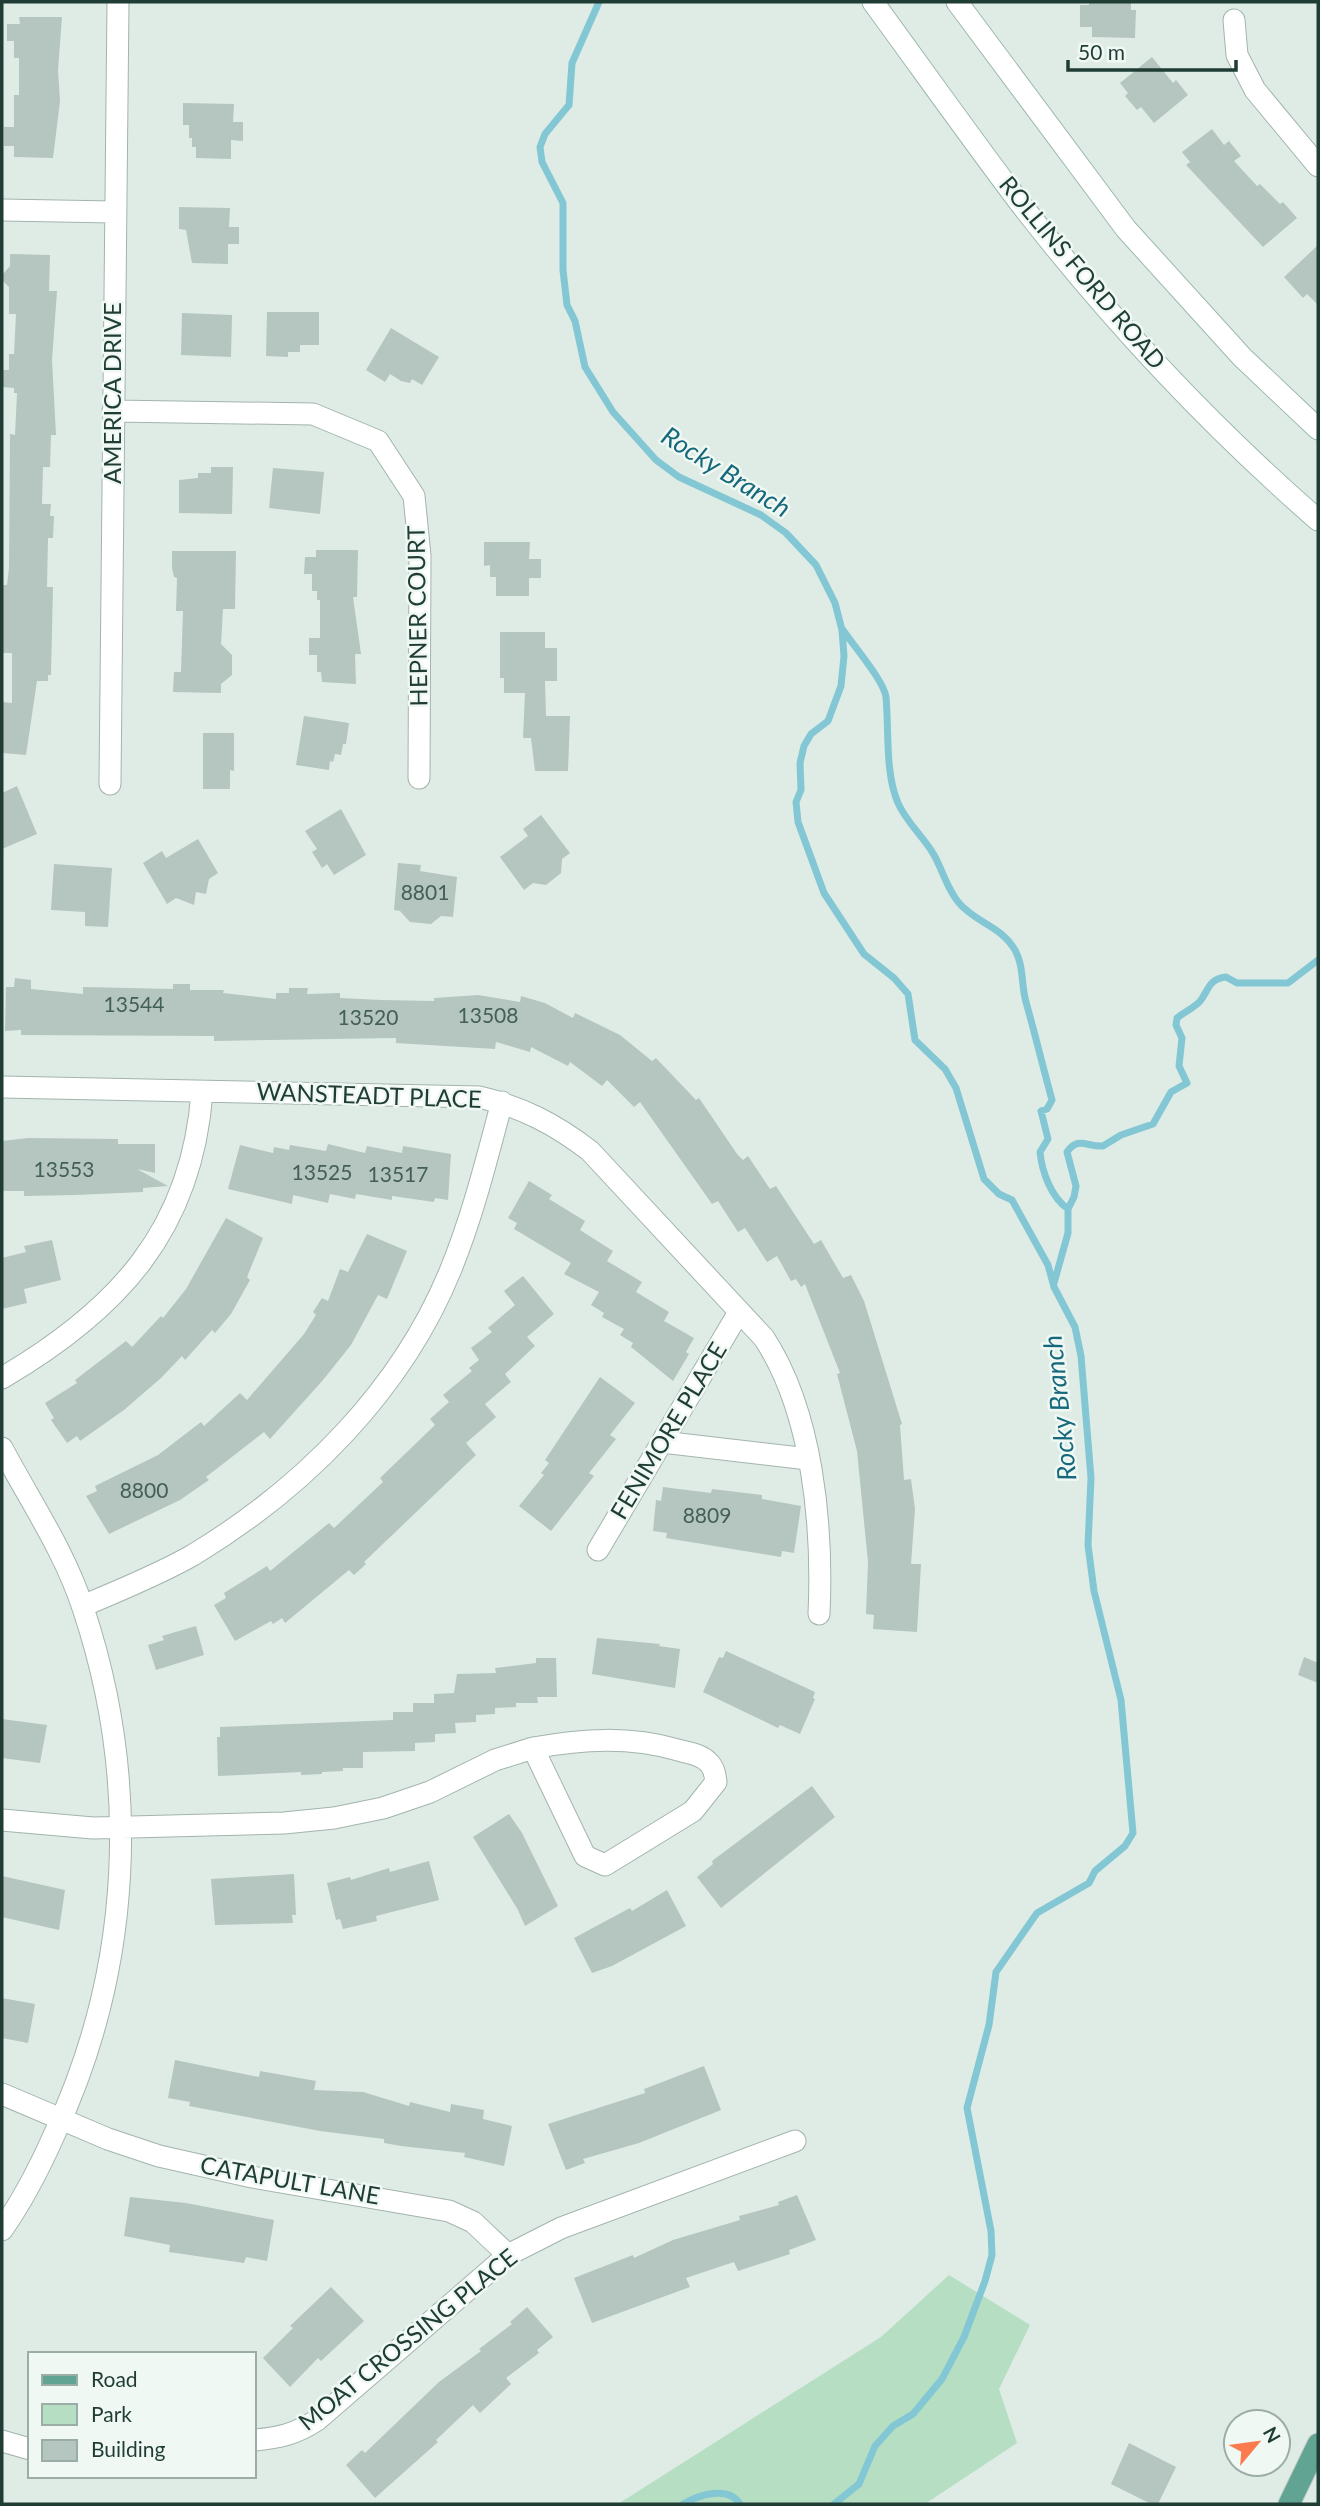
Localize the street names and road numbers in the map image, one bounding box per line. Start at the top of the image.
street label: ROLLINS FORD ROAD [994,170,1172,374]
street label: AMERICA DRIVE [97,302,126,484]
street label: HEPNER COURT [400,525,433,707]
street label: WANSTEADT PLACE [256,1076,482,1113]
street label: FENIMORE PLACE [603,1336,732,1524]
street label: CATAPULT LANE [198,2149,382,2210]
street label: MOAT CROSSING PLACE [292,2242,522,2436]

